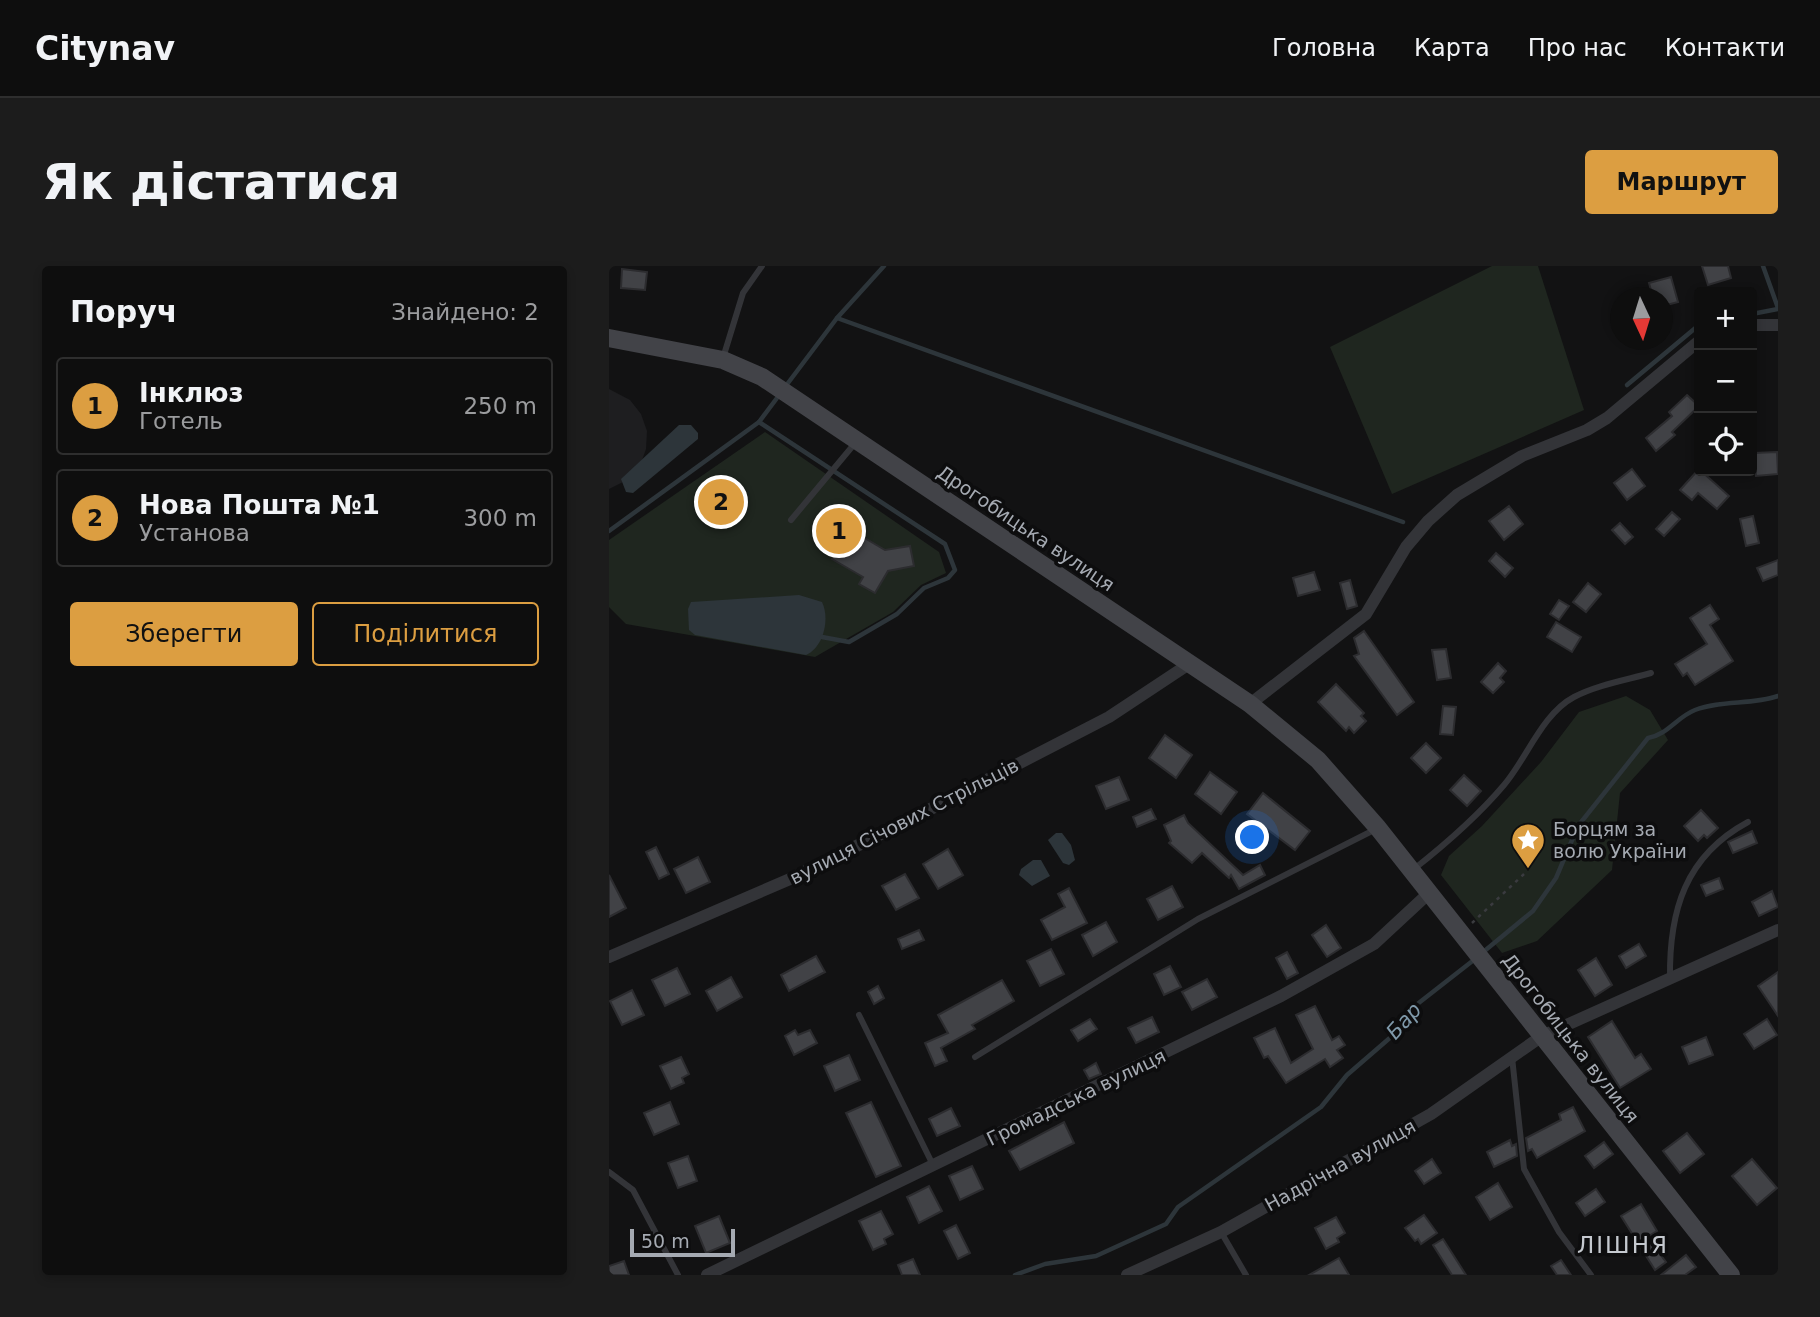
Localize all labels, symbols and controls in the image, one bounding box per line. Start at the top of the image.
text: Citynav [35,29,175,68]
text: Головна [1272,34,1376,62]
text: Карта [1414,34,1490,62]
text: Про нас [1528,34,1627,62]
text: Контакти [1665,34,1785,62]
button: Маршрут [1585,150,1778,214]
text: Як дістатися [42,154,400,211]
north arrow [1610,287,1673,350]
map controls [1694,287,1757,476]
button: + [1694,287,1757,350]
text: Поруч [70,294,177,329]
text: Знайдено: 2 [391,299,539,325]
button: − [1694,350,1757,413]
text: Інклюз [139,378,244,408]
text: 1 [87,393,103,419]
text: 250 m [463,393,537,419]
text: Готель [139,408,223,434]
button: locate [1694,413,1757,476]
street label: Дрогобицька вулиця [933,461,1119,595]
pin: 2 [698,476,744,528]
text: Нова Пошта №1 [139,490,380,520]
text: 2 [87,505,103,531]
text: 300 m [463,505,537,531]
pin: 1 [816,505,862,557]
text: Установа [139,520,250,546]
button: Зберегти [70,602,298,666]
button: Поділитися [312,602,539,666]
street label: вулиця Січових Стрільців [786,754,1022,888]
place label: Борцям за волю України [1553,818,1687,862]
your location [1235,820,1269,854]
place icon: Борцям за волю України [1509,821,1547,870]
street label: Дрогобицька вулиця [1498,949,1644,1127]
water label: Бар [1381,998,1427,1044]
street label: Громадська вулиця [983,1044,1169,1150]
street label: Надрічна вулиця [1261,1114,1419,1216]
scale bar [630,1226,735,1258]
text: 50 m [641,1230,690,1252]
district label: ЛІШНЯ [1577,1232,1669,1258]

